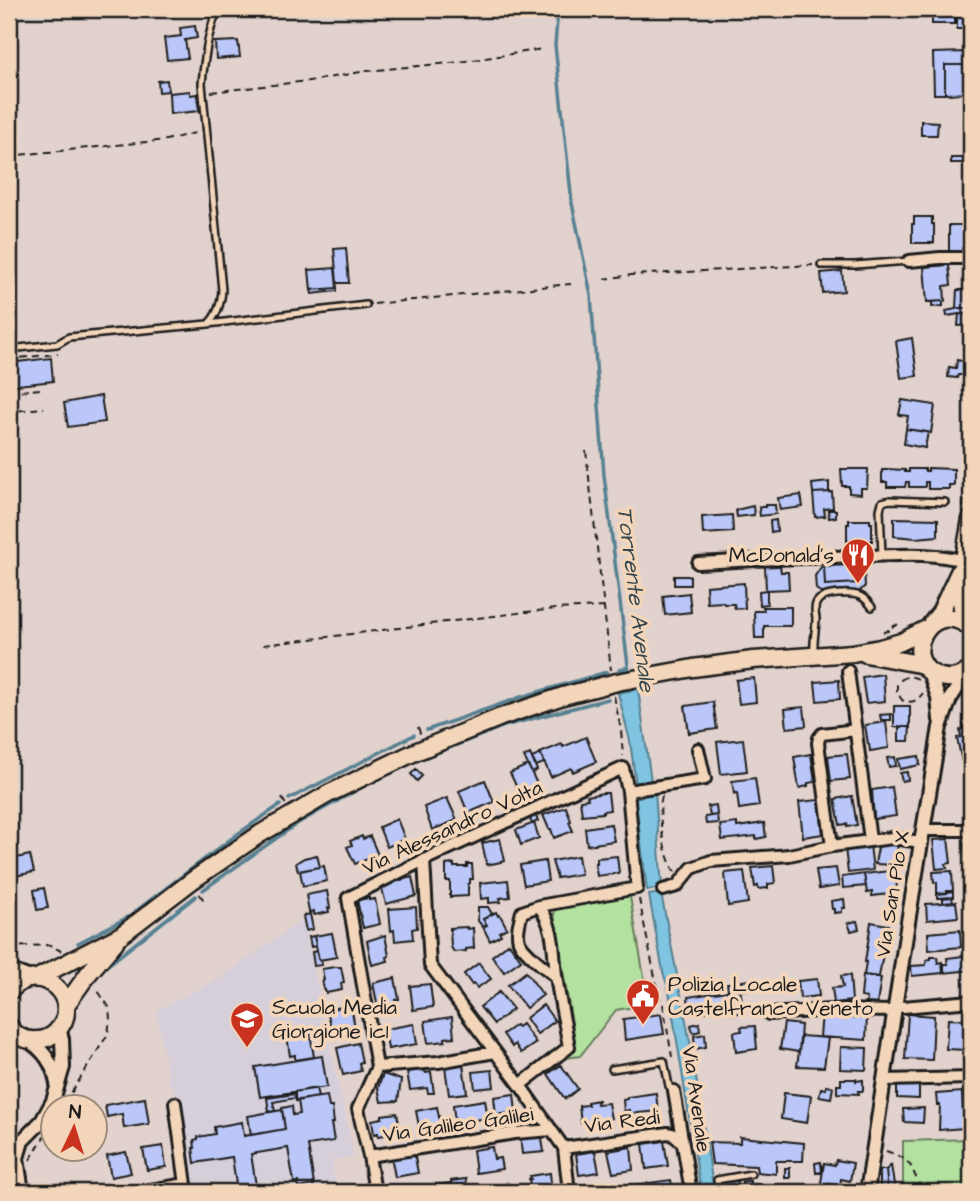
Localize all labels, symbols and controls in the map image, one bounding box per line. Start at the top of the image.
water label: Torrente Avenale [609,505,663,695]
restaurant icon: McDonald's [839,536,877,585]
place label: McDonald's [729,541,834,570]
street label: Via Alessandro Volta [357,773,547,882]
street label: Via San Pio X [868,828,917,960]
place label: Polizia Locale Castelfranco Veneto [668,970,873,1023]
public building icon: Polizia Locale Castelfranco Veneto [624,977,662,1026]
place label: Scuola Media Giorgione ic1 [272,993,397,1048]
school or university icon: Scuola Media Giorgione ic1 [228,1000,266,1049]
street label: Via Avenale [675,1044,718,1154]
north arrow [38,1092,108,1162]
text: N [68,1099,82,1126]
street label: Via Galileo Galilei [381,1100,535,1149]
street label: Via Redi [583,1102,661,1141]

